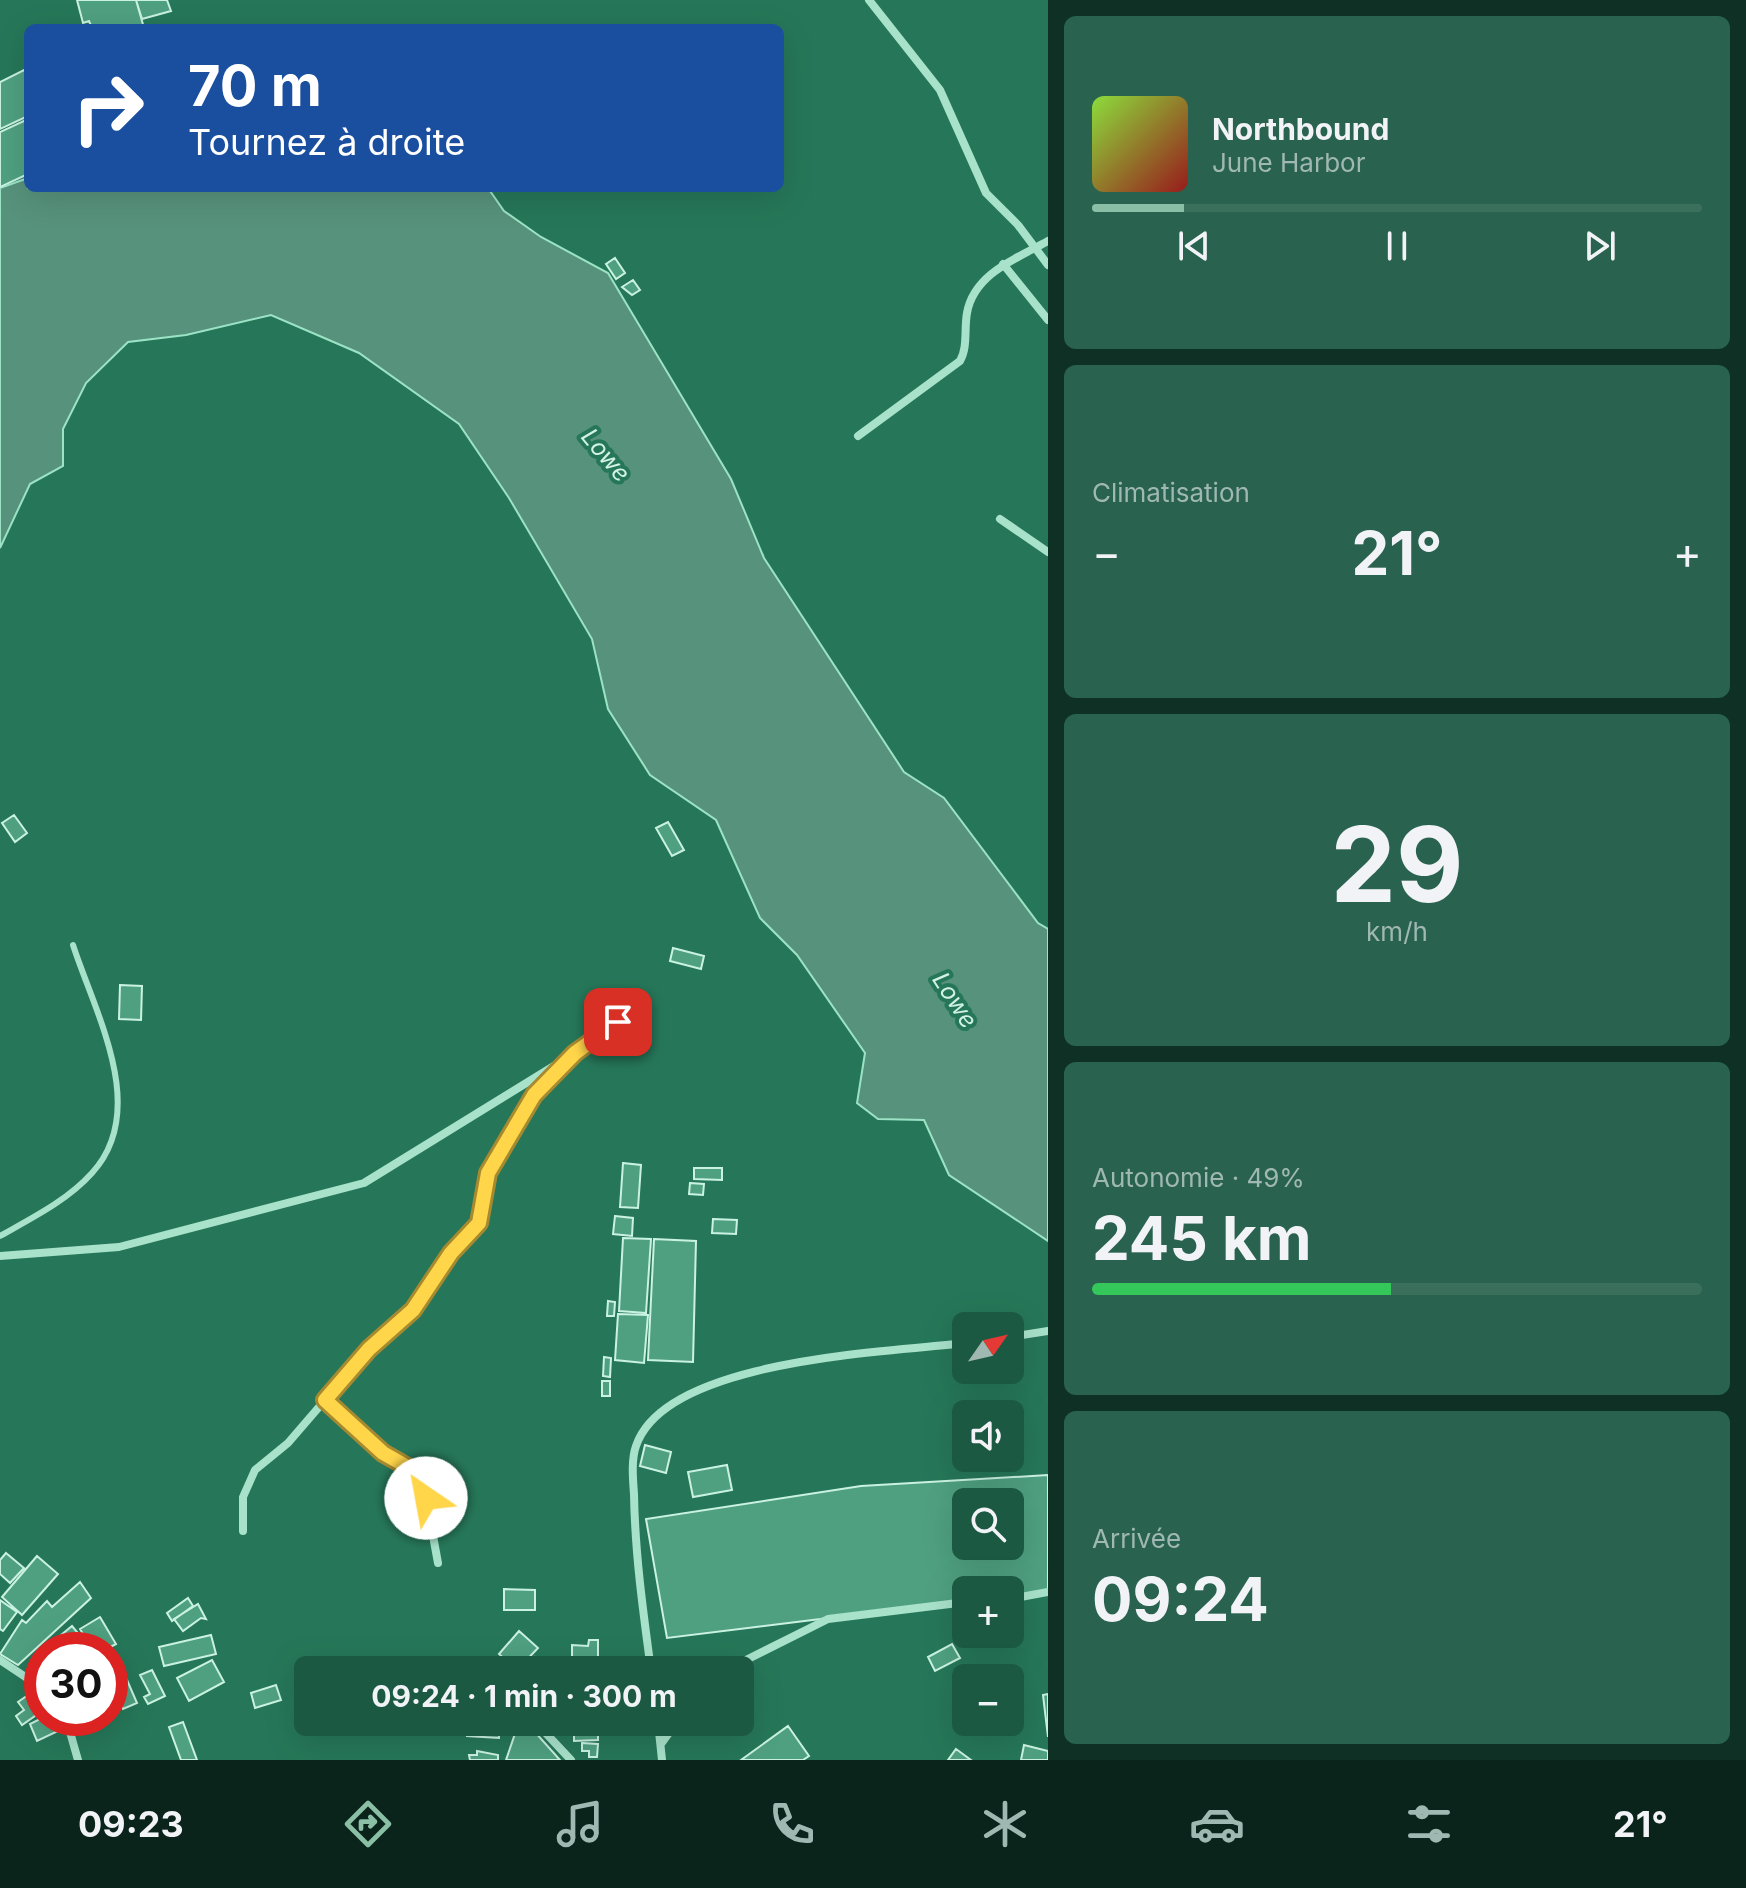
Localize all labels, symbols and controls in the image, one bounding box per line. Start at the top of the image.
text: 70 m [188,52,322,120]
icon: right [56,56,160,160]
text: Northbound [1212,111,1389,147]
text: Tournez à droite [188,120,465,164]
text: June Harbor [1212,147,1365,178]
icon: previous [1172,224,1216,268]
icon: pause [1375,224,1419,268]
icon: next [1578,224,1622,268]
water label: Lowe [575,422,637,488]
text: Climatisation [1092,477,1250,508]
text: 21° [1351,517,1443,589]
text: − [1092,526,1121,580]
text: + [1673,526,1702,580]
text: 29 [1330,801,1464,927]
text: km/h [1366,916,1428,947]
water label: Lowe [926,967,984,1033]
pin [584,988,652,1056]
icon: arrive [596,1000,640,1044]
text: Autonomie · 49% [1092,1162,1305,1193]
text: 245 km [1092,1202,1312,1274]
north arrow [952,1312,1024,1384]
map controls [952,1312,1024,1736]
button: sound [952,1400,1024,1472]
position arrow [384,1456,468,1540]
button: search [952,1488,1024,1560]
text: Arrivée [1092,1523,1181,1554]
text: 09:24 [1092,1563,1269,1635]
button: + [952,1576,1024,1648]
speed limit sign: 30 [24,1632,128,1736]
button: − [952,1664,1024,1736]
text: 09:24 · 1 min · 300 m [371,1678,677,1714]
icon: directions [340,1796,396,1852]
icon: music [552,1796,608,1852]
icon: phone [764,1796,820,1852]
icon: climate [977,1796,1033,1852]
icon: car [1189,1796,1245,1852]
icon: filters [1401,1796,1457,1852]
text: 09:23 [78,1802,184,1846]
text: 21° [1613,1802,1668,1846]

